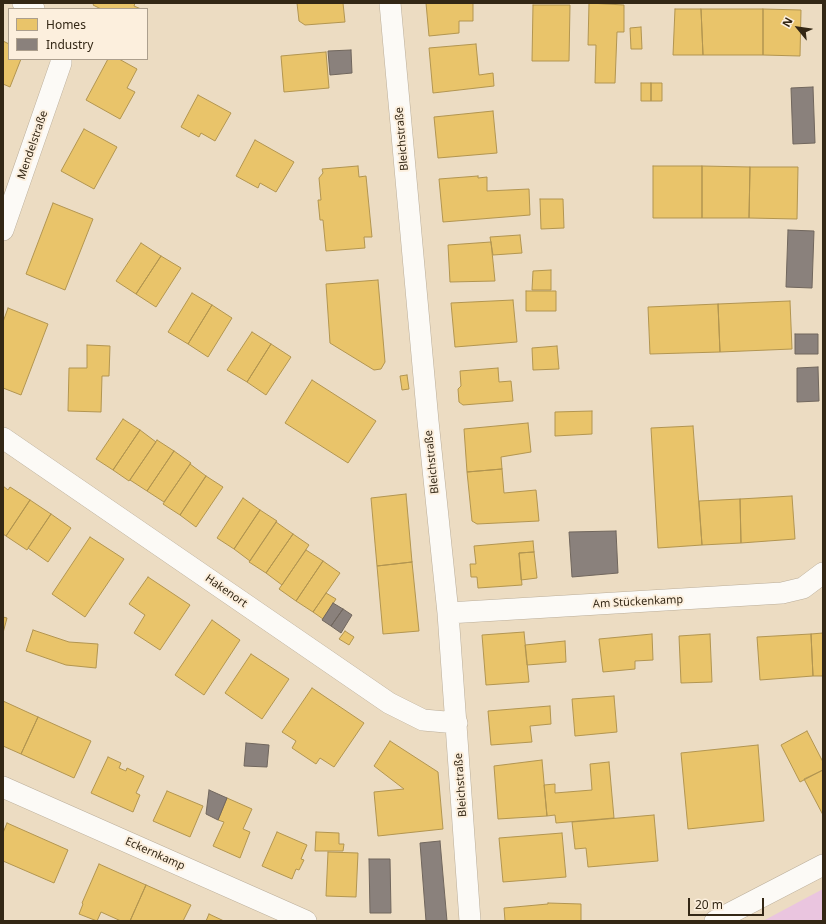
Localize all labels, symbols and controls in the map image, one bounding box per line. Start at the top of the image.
legend [8,8,148,60]
north arrow [778,8,818,48]
text: N [778,14,796,29]
text: Homes [46,16,86,33]
text: Industry [46,36,93,53]
street label: Bleichstraße [393,107,411,171]
street label: Mendelstraße [15,109,51,181]
street label: Bleichstraße [422,429,442,495]
street label: Hakenort [202,572,250,610]
street label: Am Stückenkamp [593,593,683,611]
street label: Bleichstraße [452,753,470,817]
street label: Eckernkamp [123,835,187,873]
scale bar [690,890,766,916]
text: 20 m [695,896,723,913]

